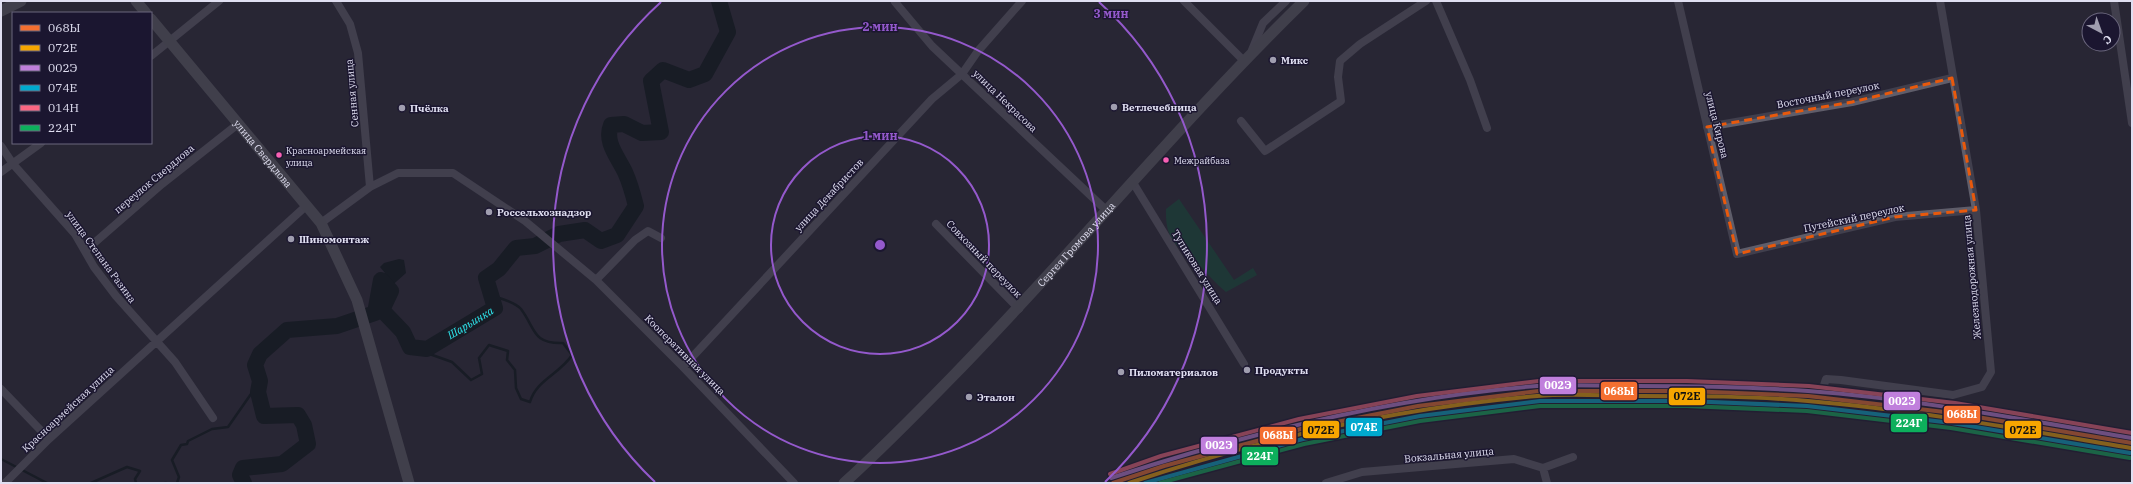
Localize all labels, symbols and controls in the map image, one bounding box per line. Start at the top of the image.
text: 3 мин [1093,6,1129,21]
legend [12,12,152,144]
north arrow [2081,12,2121,52]
text: 2 мин [862,19,898,34]
text: 068Ы [48,20,81,35]
text: С [2100,32,2115,47]
text: 072Е [48,40,77,55]
place label: Микс [1281,54,1309,67]
marker: Микс [1268,55,1278,65]
street label: Сенная улица [343,58,361,128]
text: 002Э [48,60,78,75]
street label: улица Некрасова [970,67,1040,135]
street label: Восточный переулок [1776,79,1880,111]
text: 074Е [48,80,77,95]
street label: улица Кирова [1702,90,1732,160]
text: 014Н [48,100,79,115]
place label: Ветлечебница [1122,101,1197,114]
place label: Пчёлка [410,102,449,115]
marker: Ветлечебница [1109,102,1119,112]
marker: Пчёлка [397,103,407,113]
street label: улица Свердлова [231,117,295,191]
text: 224Г [48,120,77,135]
text: 1 мин [862,128,898,143]
street label: переулок Свердлова [111,141,197,216]
place label: Красноармейская улица [286,145,366,168]
marker: Красноармейская улица [274,150,284,160]
marker: Межрайбаза [1161,155,1171,165]
place label: Межрайбаза [1174,155,1230,166]
street label: улица Декабристов [792,156,866,234]
street label: Сергея Громова улица [1034,199,1118,289]
street label: Путейский переулок [1802,201,1906,235]
place label: Россельхознадзор [497,206,591,219]
marker: Россельхознадзор [484,207,494,217]
street label: улица Степана Разина [63,208,139,306]
street label: Железнодорожная улица [1960,214,1984,340]
street label: Совхозный переулок [944,217,1025,301]
street label: Тупиковая улица [1169,227,1225,307]
place label: Шиномонтаж [299,233,370,246]
marker: Шиномонтаж [286,234,296,244]
centre of rings [873,238,887,252]
water label: Шарьинка [444,304,496,343]
street label: Кооперативная улица [642,312,728,398]
street label: Красноармейская улица [19,363,117,455]
place label: Продукты [1255,364,1309,377]
marker: Продукты [1242,365,1252,375]
place label: Пиломатериалов [1129,366,1218,379]
marker: Пиломатериалов [1116,367,1126,377]
line badge: 002Э [1539,376,1577,395]
text: 002Э [1544,378,1572,392]
line badge: 068Ы [1600,381,1638,401]
text: 068Ы [1604,384,1635,398]
line badge: 072Е [1668,387,1706,406]
text: 072Е [1673,389,1701,403]
place label: Эталон [977,391,1015,404]
line badge: 002Э [1883,391,1921,411]
marker: Эталон [964,392,974,402]
text: 002Э [1888,394,1916,408]
line badge: 068Ы [1943,405,1981,424]
text: 068Ы [1947,407,1978,421]
line badge: 224Г [1890,413,1928,433]
text: 224Г [1896,416,1923,430]
line badge: 074Е [1345,417,1383,437]
line badge: 072Е [1302,420,1340,439]
text: 074Е [1350,420,1378,434]
line badge: 072Е [2004,420,2042,439]
text: 072Е [1307,423,1335,437]
text: 072Е [2009,423,2037,437]
line badge: 068Ы [1259,426,1297,445]
text: 068Ы [1263,428,1294,442]
line badge: 002Э [1200,436,1238,455]
text: 002Э [1205,438,1233,452]
street label: Вокзальная улица [1404,445,1495,465]
line badge: 224Г [1241,446,1279,466]
text: 224Г [1247,449,1274,463]

